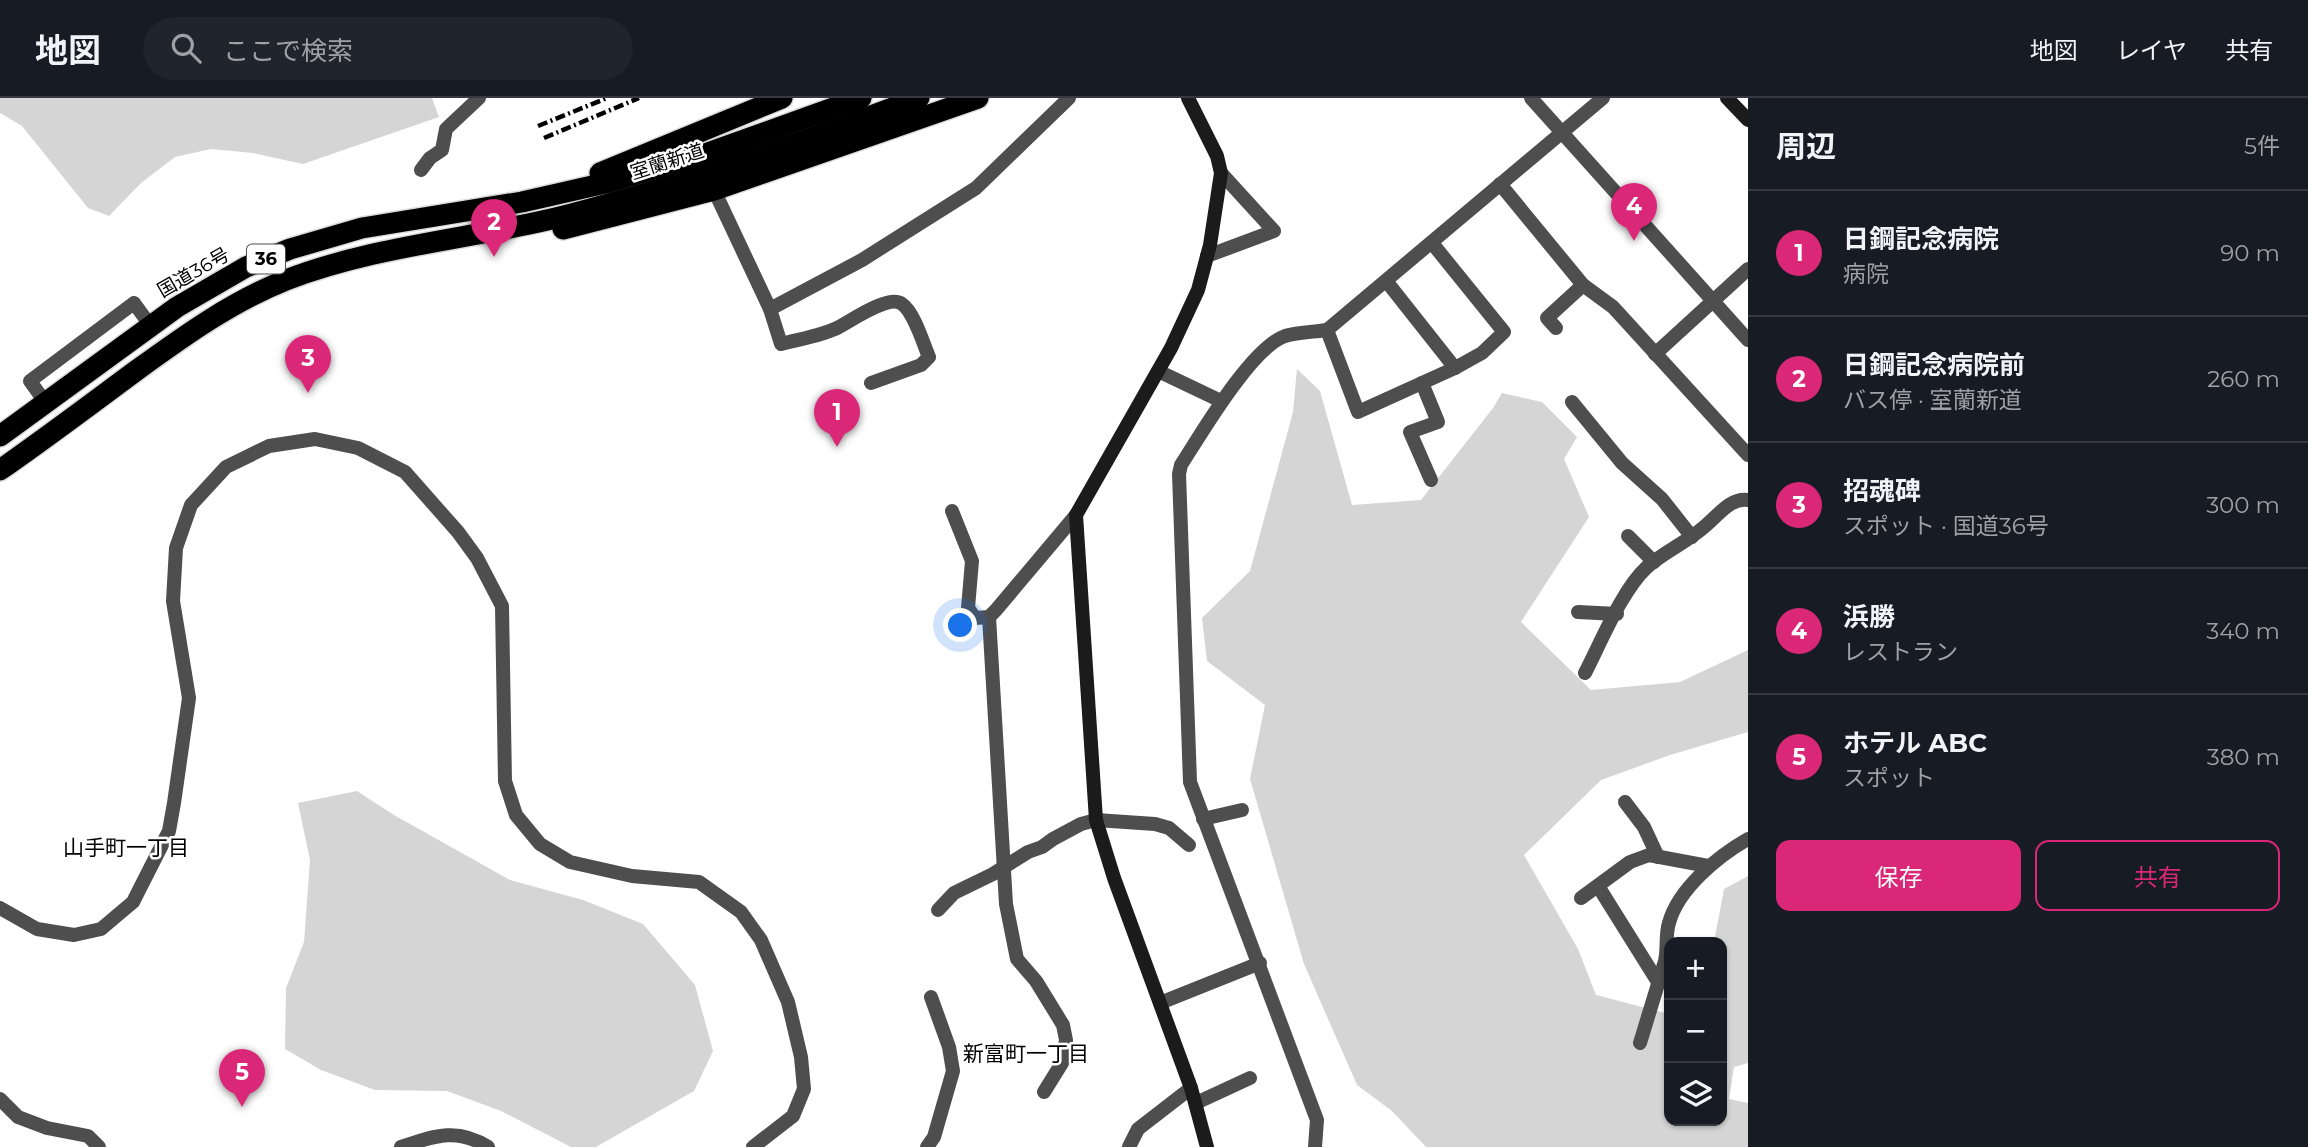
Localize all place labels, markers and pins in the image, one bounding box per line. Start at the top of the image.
pin: 4 [1611,183,1657,241]
pin: 2 [471,199,517,257]
pin: 3 [285,335,331,393]
pin: 1 [814,389,860,447]
pin: 5 [219,1049,265,1107]

